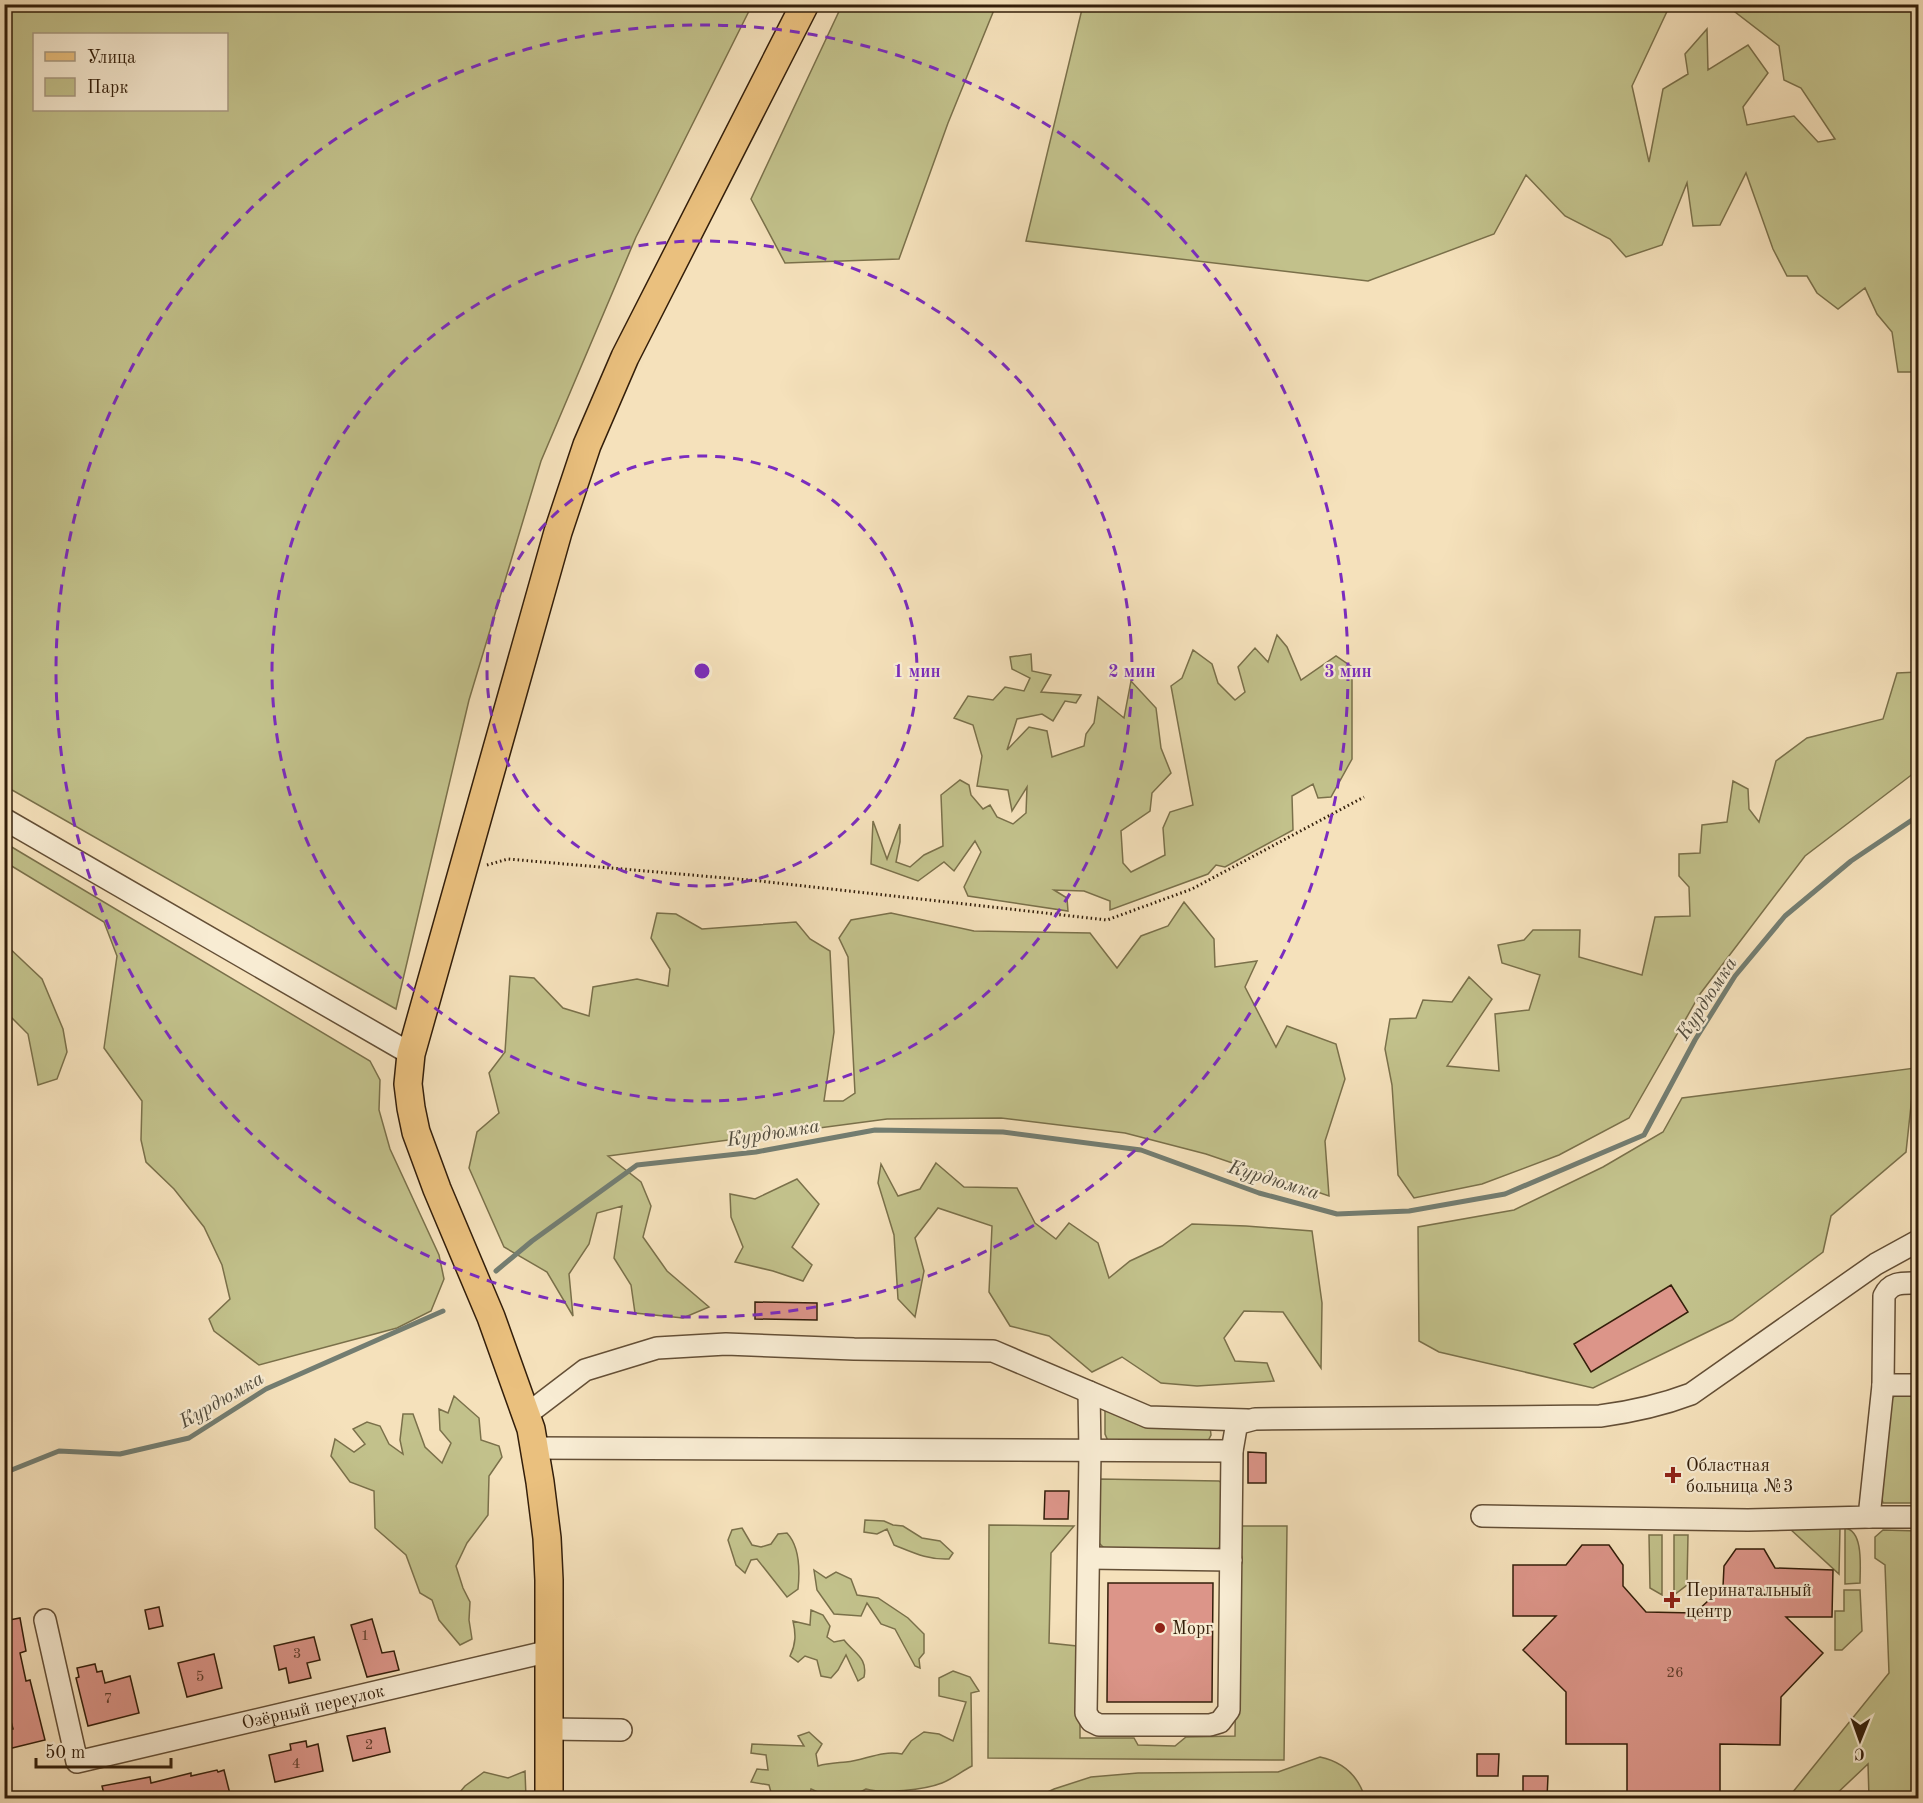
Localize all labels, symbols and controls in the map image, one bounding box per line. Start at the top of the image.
legend [33,33,228,111]
text: Улица [87,49,136,67]
text: Парк [87,79,128,97]
centre of rings [692,661,712,681]
text: 1 мин [893,663,941,681]
text: 2 мин [1108,663,1156,681]
text: 3 мин [1324,663,1372,681]
water label: Курдюмка [1673,954,1742,1045]
water label: Курдюмка [724,1117,822,1151]
water label: Курдюмка [1225,1157,1322,1204]
water label: Курдюмка [175,1368,268,1433]
place label: Областная больница №3 [1686,1457,1793,1496]
marker: Областная больница №3 [1664,1466,1682,1484]
place label: Перинатальный центр [1686,1582,1812,1621]
marker: Перинатальный центр [1663,1591,1681,1609]
place label: Морг [1172,1620,1213,1638]
marker: Морг [1153,1621,1167,1635]
house number: 1 [361,1629,369,1644]
house number: 3 [293,1647,301,1662]
house number: 26 [1666,1666,1684,1681]
house number: 5 [196,1670,204,1685]
street label: Озёрный переулок [240,1682,386,1733]
house number: 7 [104,1692,112,1707]
north arrow [1830,1710,1890,1770]
scale bar [36,1731,171,1769]
house number: 2 [365,1738,373,1753]
text: 50 m [45,1744,85,1762]
text: С [1854,1745,1865,1761]
house number: 4 [292,1757,300,1772]

